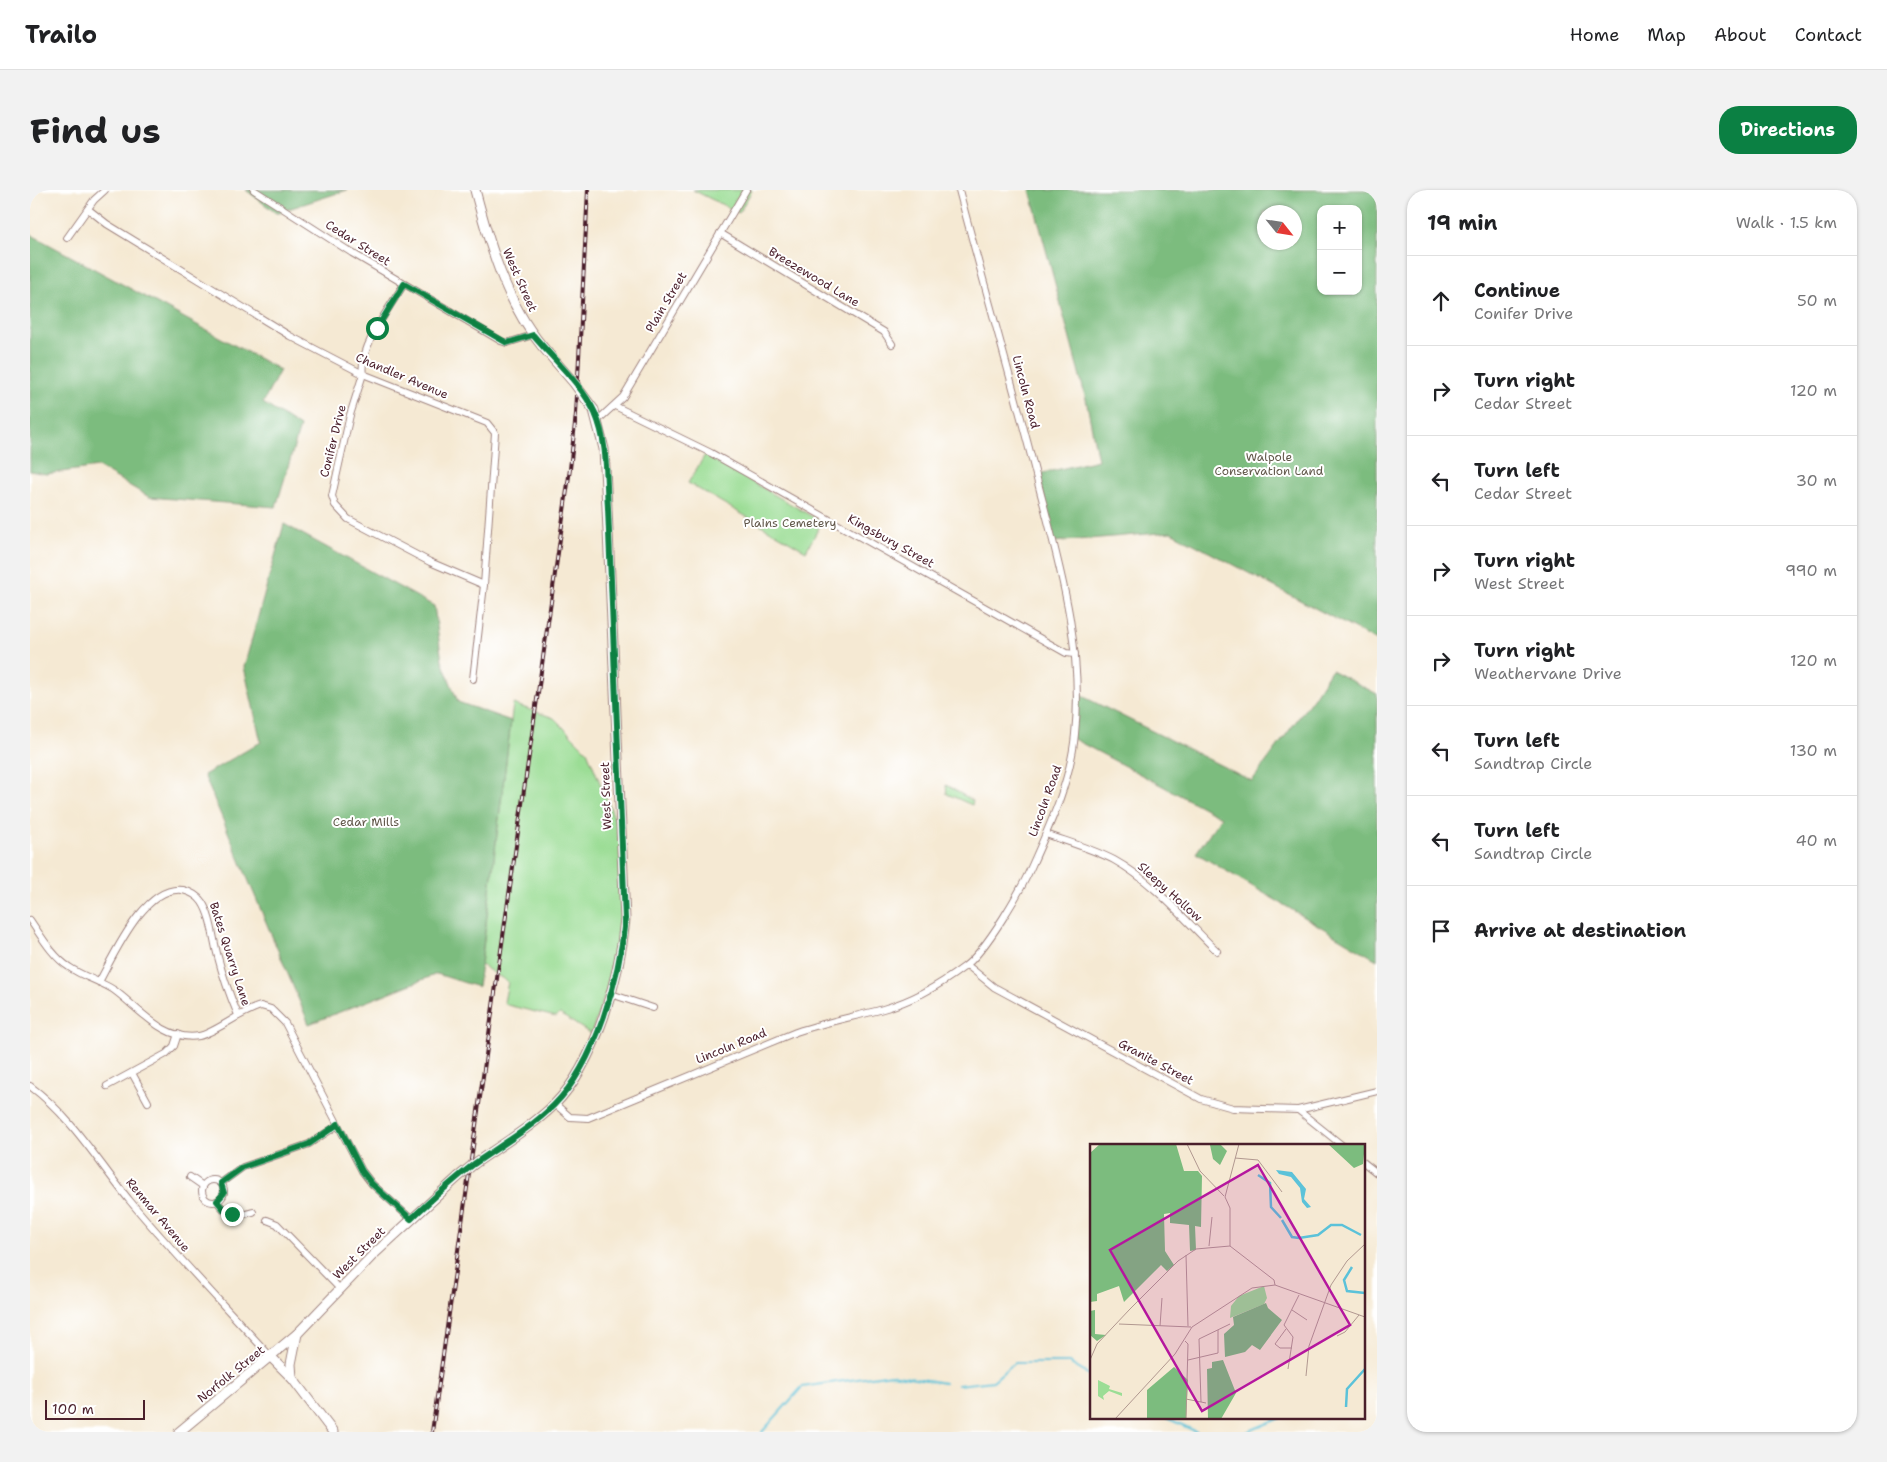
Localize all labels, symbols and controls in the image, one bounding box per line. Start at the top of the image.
text: Trailo [25,19,97,51]
text: Home [1570,23,1619,47]
text: Map [1647,23,1686,47]
text: About [1714,23,1767,47]
text: Contact [1795,23,1862,47]
button: Directions [1719,106,1857,154]
text: Find us [30,107,161,154]
north arrow [1257,205,1302,250]
map controls [1317,205,1362,295]
button: + [1317,205,1362,250]
text: 19 min [1427,209,1497,237]
text: Walk · 1.5 km [1736,212,1837,233]
street label: Cedar Street [322,217,394,269]
street label: Breezewood Lane [766,244,863,311]
street label: West Street [499,246,541,314]
button: − [1317,250,1362,295]
street label: Plain Street [642,269,690,335]
text: Continue [1474,278,1560,303]
icon: ahead [1427,287,1455,315]
text: 50 m [1797,290,1837,311]
text: Conifer Drive [1474,303,1573,324]
route start [366,317,389,340]
street label: Chandler Avenue [353,349,451,403]
street label: Lincoln Road [1009,354,1044,431]
text: Turn right [1474,368,1575,393]
icon: right [1427,377,1455,405]
text: 120 m [1790,380,1837,401]
text: Cedar Street [1474,393,1572,414]
street label: Conifer Drive [316,403,350,479]
park label: Walpole Conservation Land [1215,449,1324,479]
text: Turn left [1474,458,1560,483]
icon: left [1427,467,1455,495]
text: 30 m [1796,470,1837,491]
text: Cedar Street [1474,483,1572,504]
street label: Kingsbury Street [845,511,937,571]
park label: Plains Cemetery [744,515,837,531]
text: Turn right [1474,548,1575,573]
icon: right [1427,557,1455,585]
text: 990 m [1785,560,1837,581]
text: West Street [1474,573,1565,594]
text: Turn right [1474,638,1575,663]
icon: right [1427,647,1455,675]
text: 120 m [1790,650,1837,671]
text: Weathervane Drive [1474,663,1622,684]
text: Turn left [1474,728,1560,753]
icon: left [1427,737,1455,765]
text: 130 m [1790,740,1837,761]
text: Sandtrap Circle [1474,753,1592,774]
street label: West Street [597,762,615,830]
street label: Lincoln Road [1025,763,1065,839]
park label: Cedar Mills [333,814,399,830]
text: Turn left [1474,818,1560,843]
icon: left [1427,827,1455,855]
text: 40 m [1795,830,1837,851]
text: Sandtrap Circle [1474,843,1592,864]
street label: Sleepy Hollow [1134,859,1206,926]
street label: Bates Quarry Lane [206,900,254,1008]
icon: arrive [1427,917,1455,945]
text: Arrive at destination [1474,918,1686,943]
street label: Lincoln Road [693,1024,769,1067]
street label: Granite Street [1116,1035,1196,1089]
inset map [1090,1144,1364,1420]
street label: Renmar Avenue [122,1175,194,1255]
route end [221,1203,244,1226]
street label: West Street [329,1223,389,1283]
street label: Norfolk Street [194,1342,268,1406]
scale bar [45,1397,145,1420]
text: 100 m [52,1400,94,1418]

